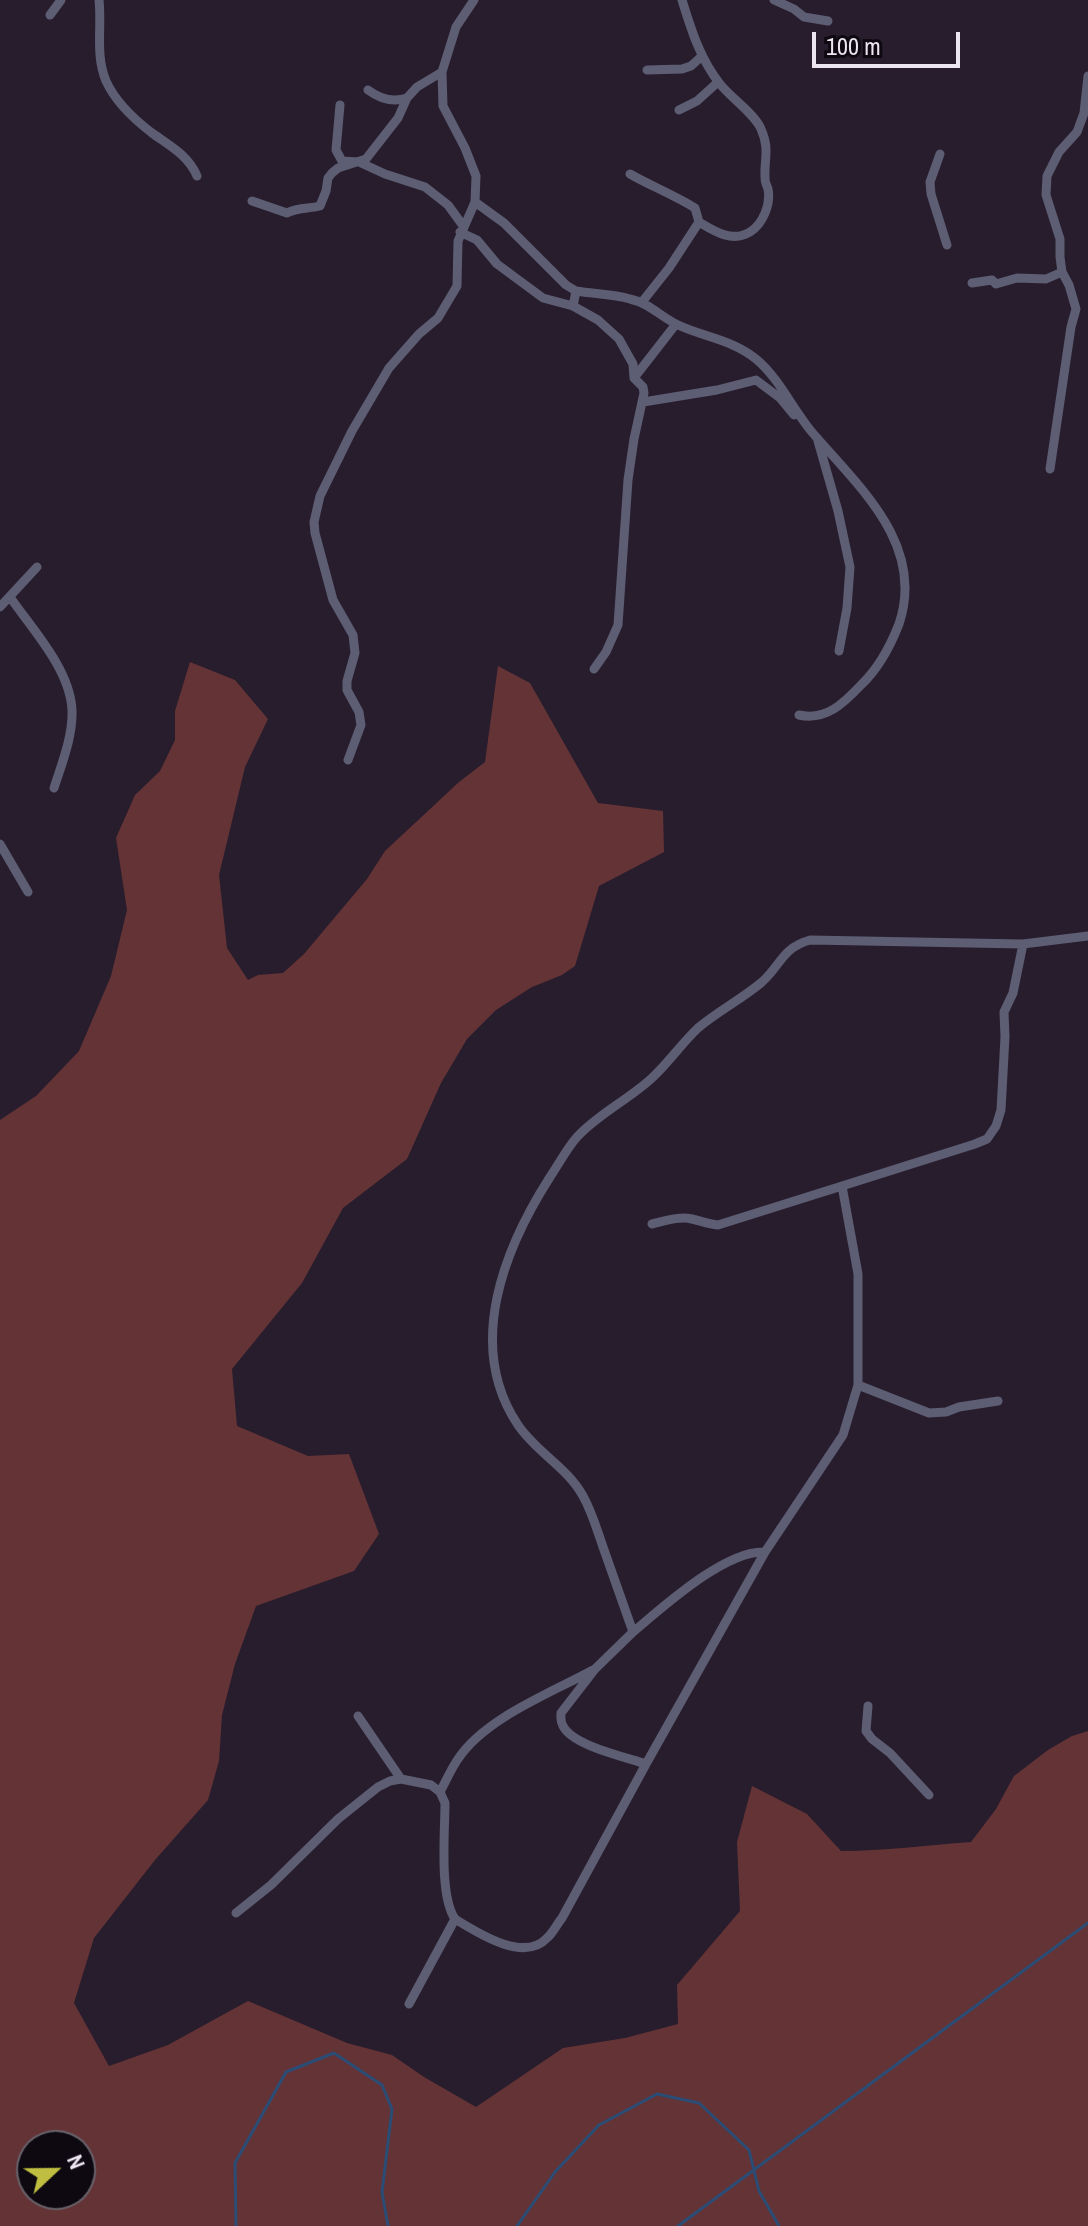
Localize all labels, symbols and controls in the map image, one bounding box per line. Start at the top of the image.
scale bar [816,16,964,66]
text: 100 m [826,30,881,62]
north arrow [16,2130,96,2210]
text: N [60,2150,93,2173]

